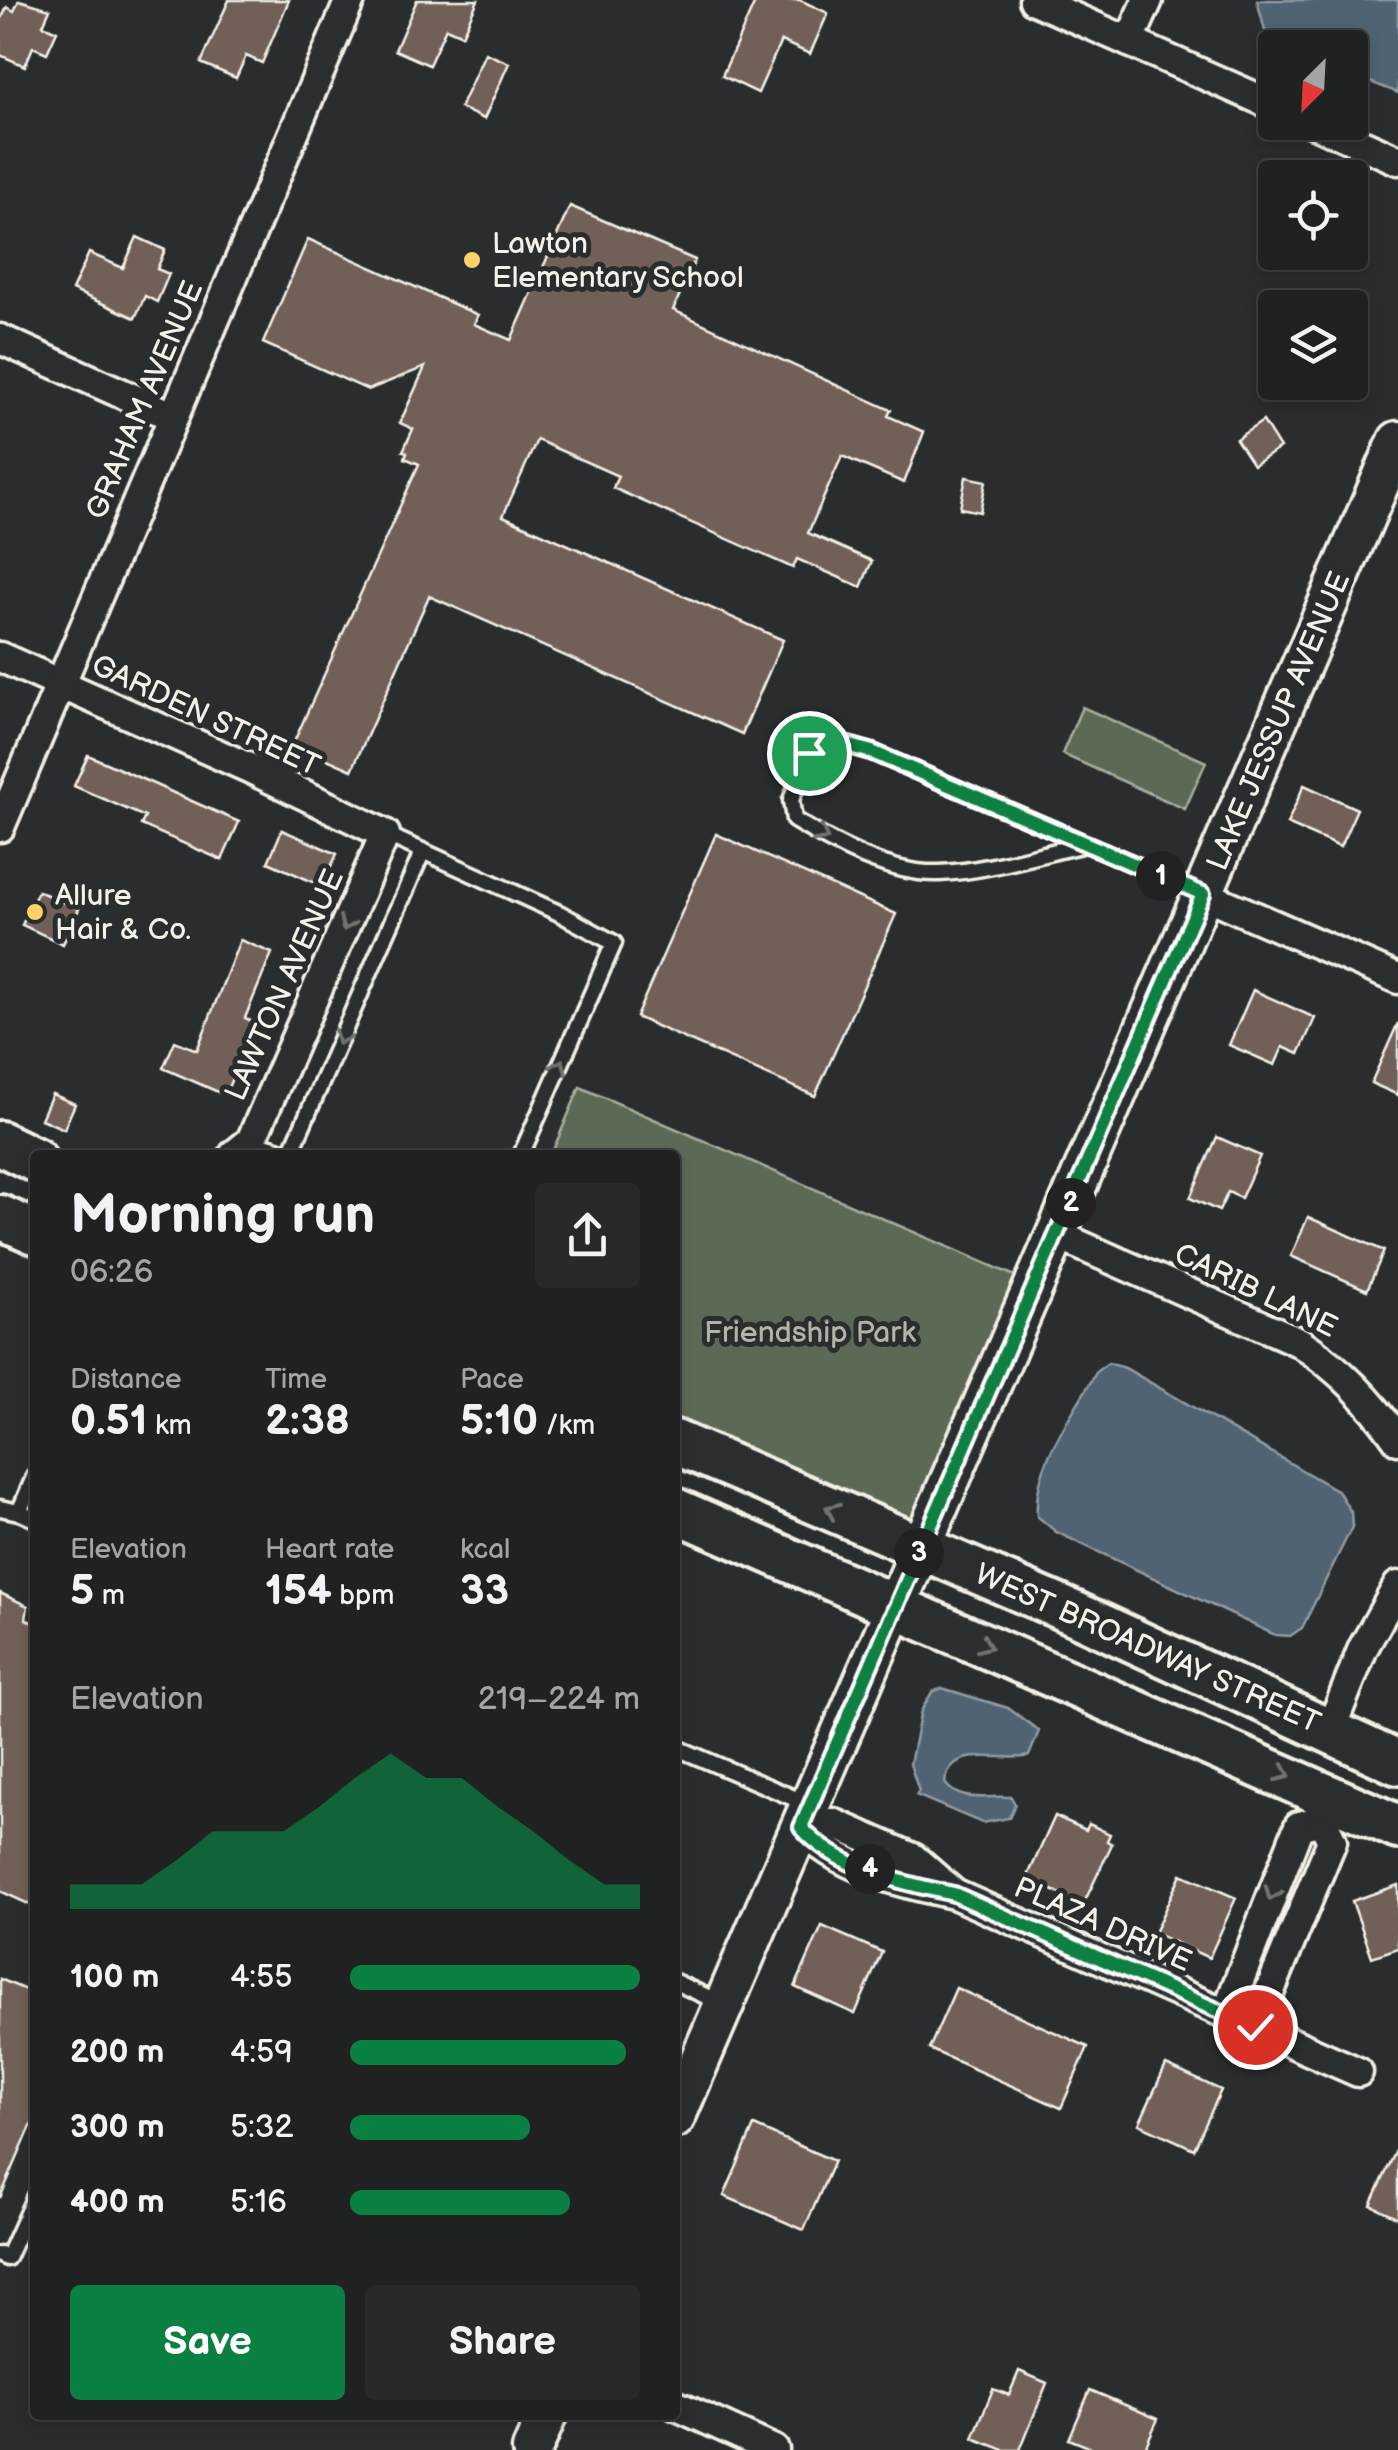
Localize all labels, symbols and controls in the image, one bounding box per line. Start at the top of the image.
north arrow [1258,30,1368,140]
map controls [1258,30,1368,400]
button: locate [1258,160,1368,270]
place label: Lawton Elementary School [492,226,744,296]
marker: Lawton Elementary School [461,249,483,271]
street label: GRAHAM AVENUE [79,276,211,525]
button: layers [1258,290,1368,400]
street label: LAKE JESSUP AVENUE [1200,567,1358,876]
street label: GARDEN STREET [86,647,326,785]
pin [767,711,852,796]
icon: arrive [782,726,837,781]
one-way arrow [811,824,829,844]
pin: 1 [1136,851,1186,901]
text: 1 [1155,859,1167,892]
street label: LAWTON AVENUE [218,864,352,1106]
place label: Allure Hair & Co. [55,878,191,948]
marker: Allure Hair & Co. [24,901,46,923]
one-way arrow [338,914,358,932]
one-way arrow [333,1028,353,1046]
one-way arrow [548,1058,568,1076]
pin: 2 [1046,1178,1096,1228]
text: Morning run [70,1182,375,1249]
button: share [535,1183,640,1288]
text: 2 [1063,1186,1079,1219]
street label: CARIB LANE [1168,1236,1343,1346]
text: 06:26 [70,1253,153,1292]
park label: Friendship Park [704,1315,916,1351]
text: Distance [70,1363,182,1396]
text: Time [265,1363,327,1396]
text: Pace [460,1363,524,1396]
text: 0.51 [70,1396,147,1447]
text: 2:38 [265,1396,350,1447]
text: 5:10 [460,1396,538,1447]
text: km [147,1409,192,1442]
text: /km [538,1409,595,1442]
one-way arrow [824,1502,842,1522]
pin: 3 [894,1528,944,1578]
text: Elevation [70,1533,187,1566]
text: Heart rate [265,1533,394,1566]
text: kcal [460,1533,510,1566]
text: 3 [911,1536,927,1569]
street label: WEST BROADWAY STREET [969,1556,1326,1741]
text: 5 [70,1566,94,1617]
text: 154 [265,1566,332,1617]
text: 33 [460,1566,509,1617]
text: m [94,1579,125,1612]
text: bpm [332,1579,394,1612]
one-way arrow [976,1633,993,1653]
text: Elevation [70,1680,203,1719]
text: 219–224 m [478,1680,640,1719]
one-way arrow [1274,1762,1292,1782]
pin: 4 [845,1844,895,1894]
text: 4 [862,1852,878,1885]
street label: PLAZA DRIVE [1008,1870,1197,1980]
one-way arrow [1264,1885,1284,1902]
text: 100 m [70,1958,159,1997]
text: 4:55 [230,1958,293,1997]
pin [1213,1985,1298,2070]
icon: check [1228,2000,1283,2055]
text: 200 m [70,2033,164,2072]
text: 4:59 [230,2033,293,2072]
text: 300 m [70,2108,165,2147]
text: 5:32 [230,2108,293,2147]
text: 400 m [70,2183,165,2222]
text: 5:16 [230,2183,287,2222]
button: Save [70,2285,345,2400]
button: Share [365,2285,640,2400]

